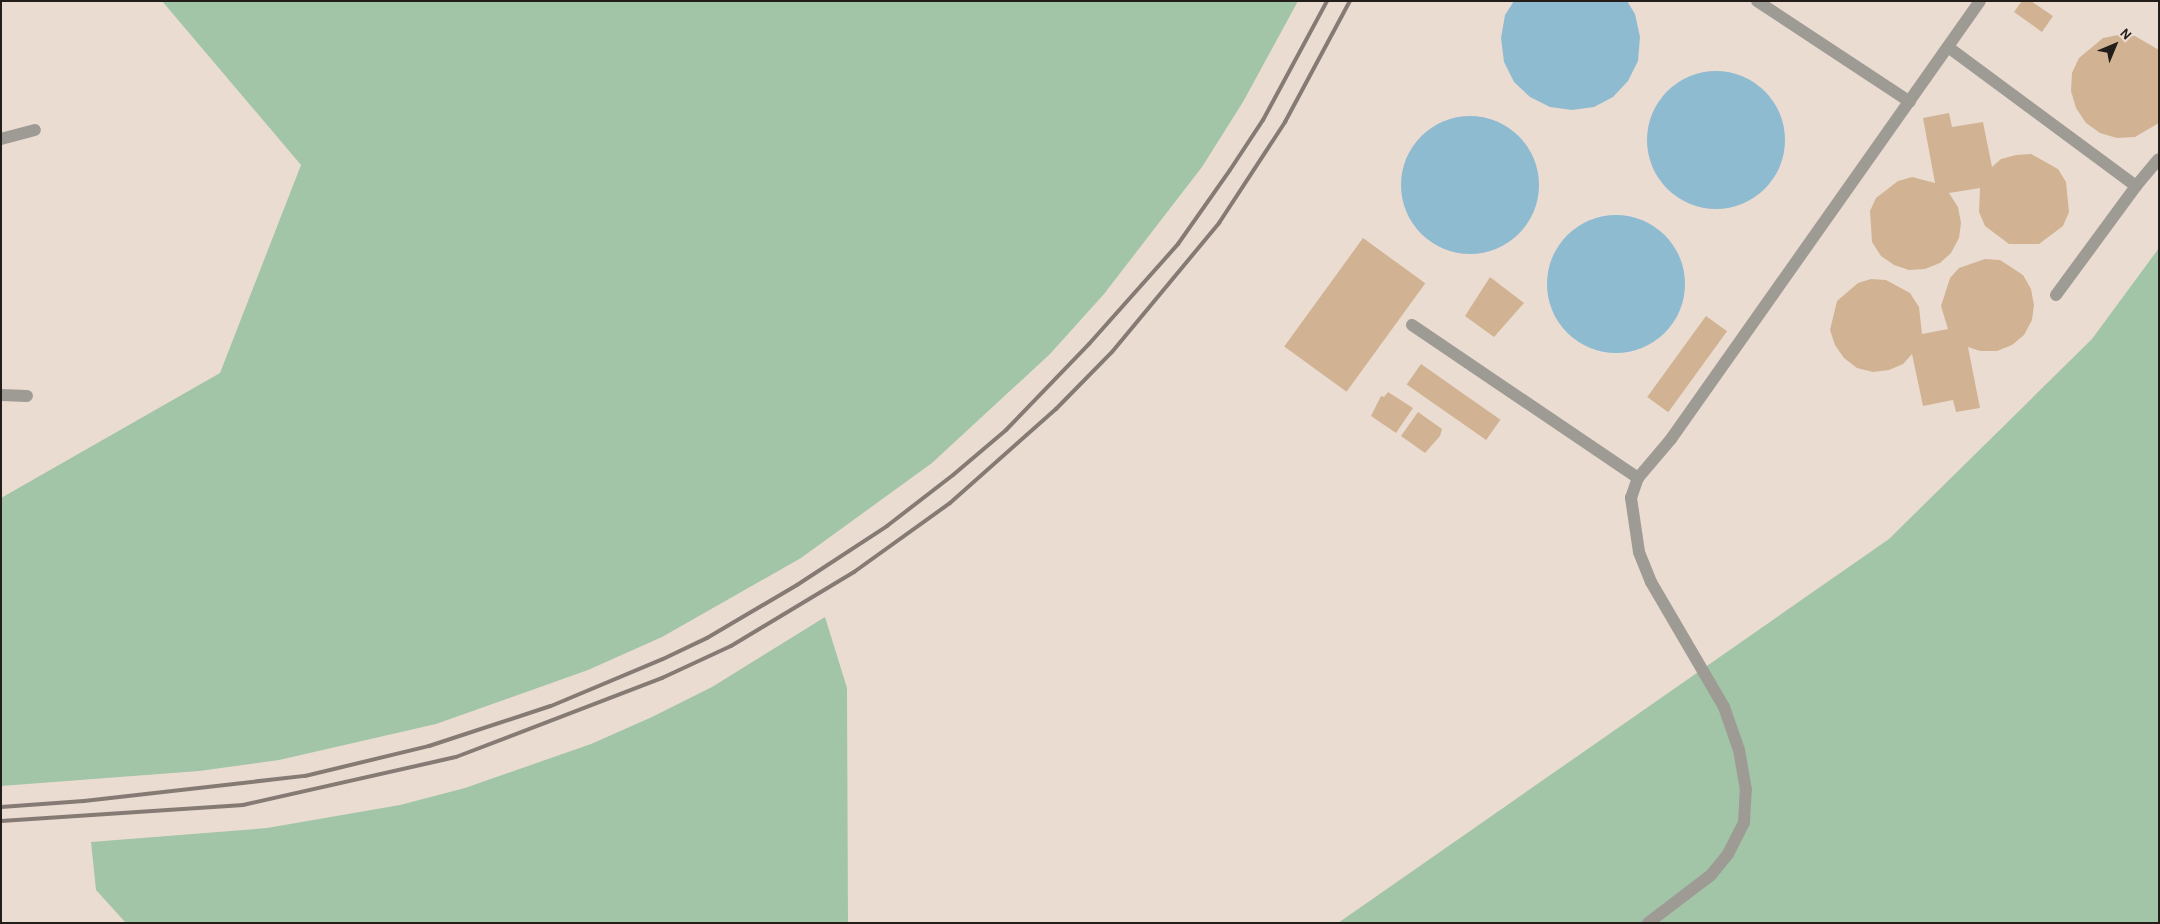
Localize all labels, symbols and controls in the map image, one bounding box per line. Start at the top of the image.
north arrow [2090,20,2140,70]
text: N [2117,26,2134,43]

